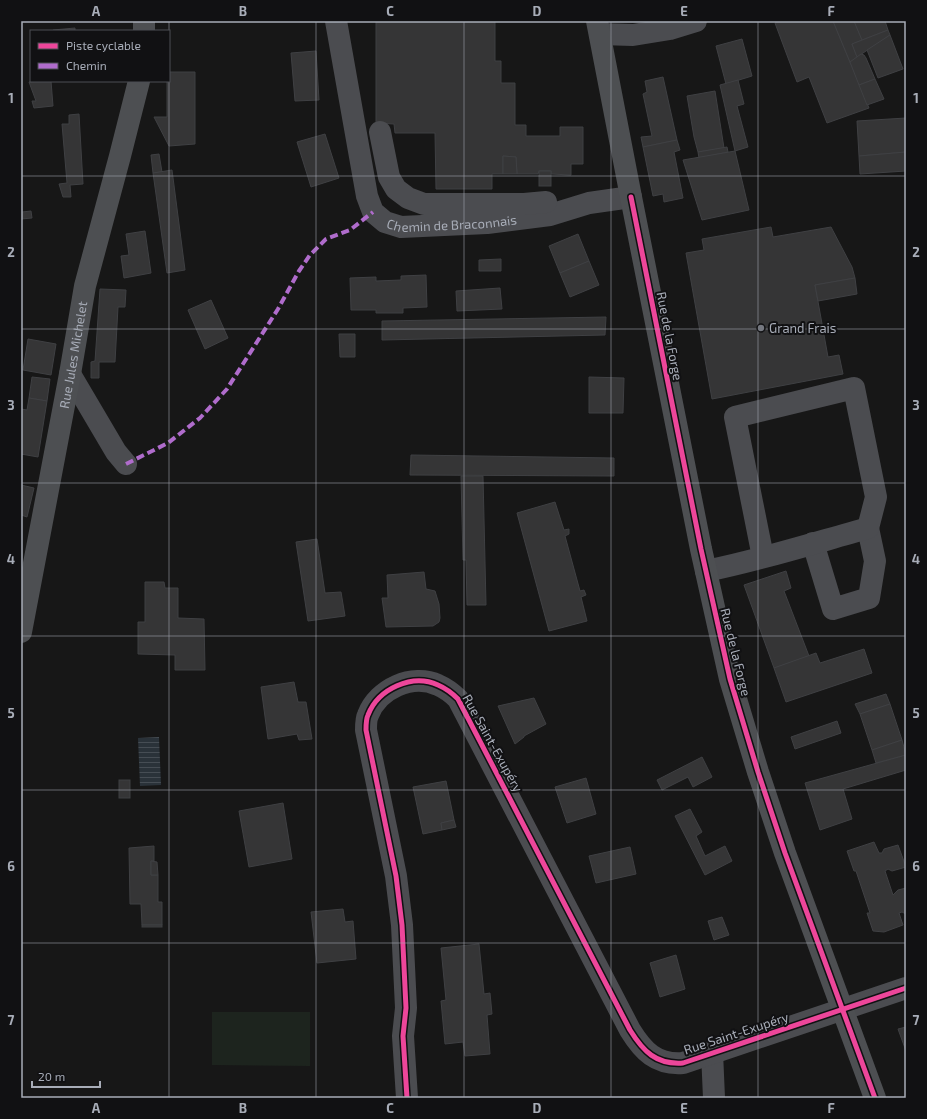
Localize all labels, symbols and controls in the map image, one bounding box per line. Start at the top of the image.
text: A [92,3,101,19]
text: B [239,3,247,19]
text: C [386,3,394,19]
text: D [533,3,542,19]
text: E [680,3,688,19]
text: F [827,3,835,19]
legend [30,30,170,82]
text: Piste cyclable [66,38,141,52]
text: Chemin [66,58,107,72]
text: 1 [8,90,14,106]
text: 1 [913,90,919,106]
street label: Chemin de Braconnais [385,211,518,235]
text: 2 [7,244,15,260]
text: 2 [912,244,920,260]
street label: Rue de la Forge [654,290,686,382]
street label: Rue Jules Michelet [56,300,90,410]
place label: Grand Frais [769,320,836,336]
marker: Grand Frais [756,323,766,333]
text: 3 [7,397,15,413]
text: 3 [912,397,920,413]
text: 4 [7,551,15,567]
text: 4 [912,551,920,567]
street label: Rue de la Forge [717,606,755,698]
street label: Rue Saint-Exupéry [459,691,527,795]
text: 5 [7,705,15,721]
text: 5 [912,705,920,721]
text: 6 [7,858,15,874]
text: 6 [912,858,920,874]
street label: Rue Saint-Exupéry [681,1008,791,1058]
text: 7 [8,1012,15,1028]
text: 7 [913,1012,920,1028]
scale bar [32,1063,100,1089]
text: 20 m [38,1069,65,1083]
text: A [92,1100,101,1116]
text: B [239,1100,247,1116]
text: C [386,1100,394,1116]
text: D [533,1100,542,1116]
text: E [680,1100,688,1116]
text: F [827,1100,835,1116]

